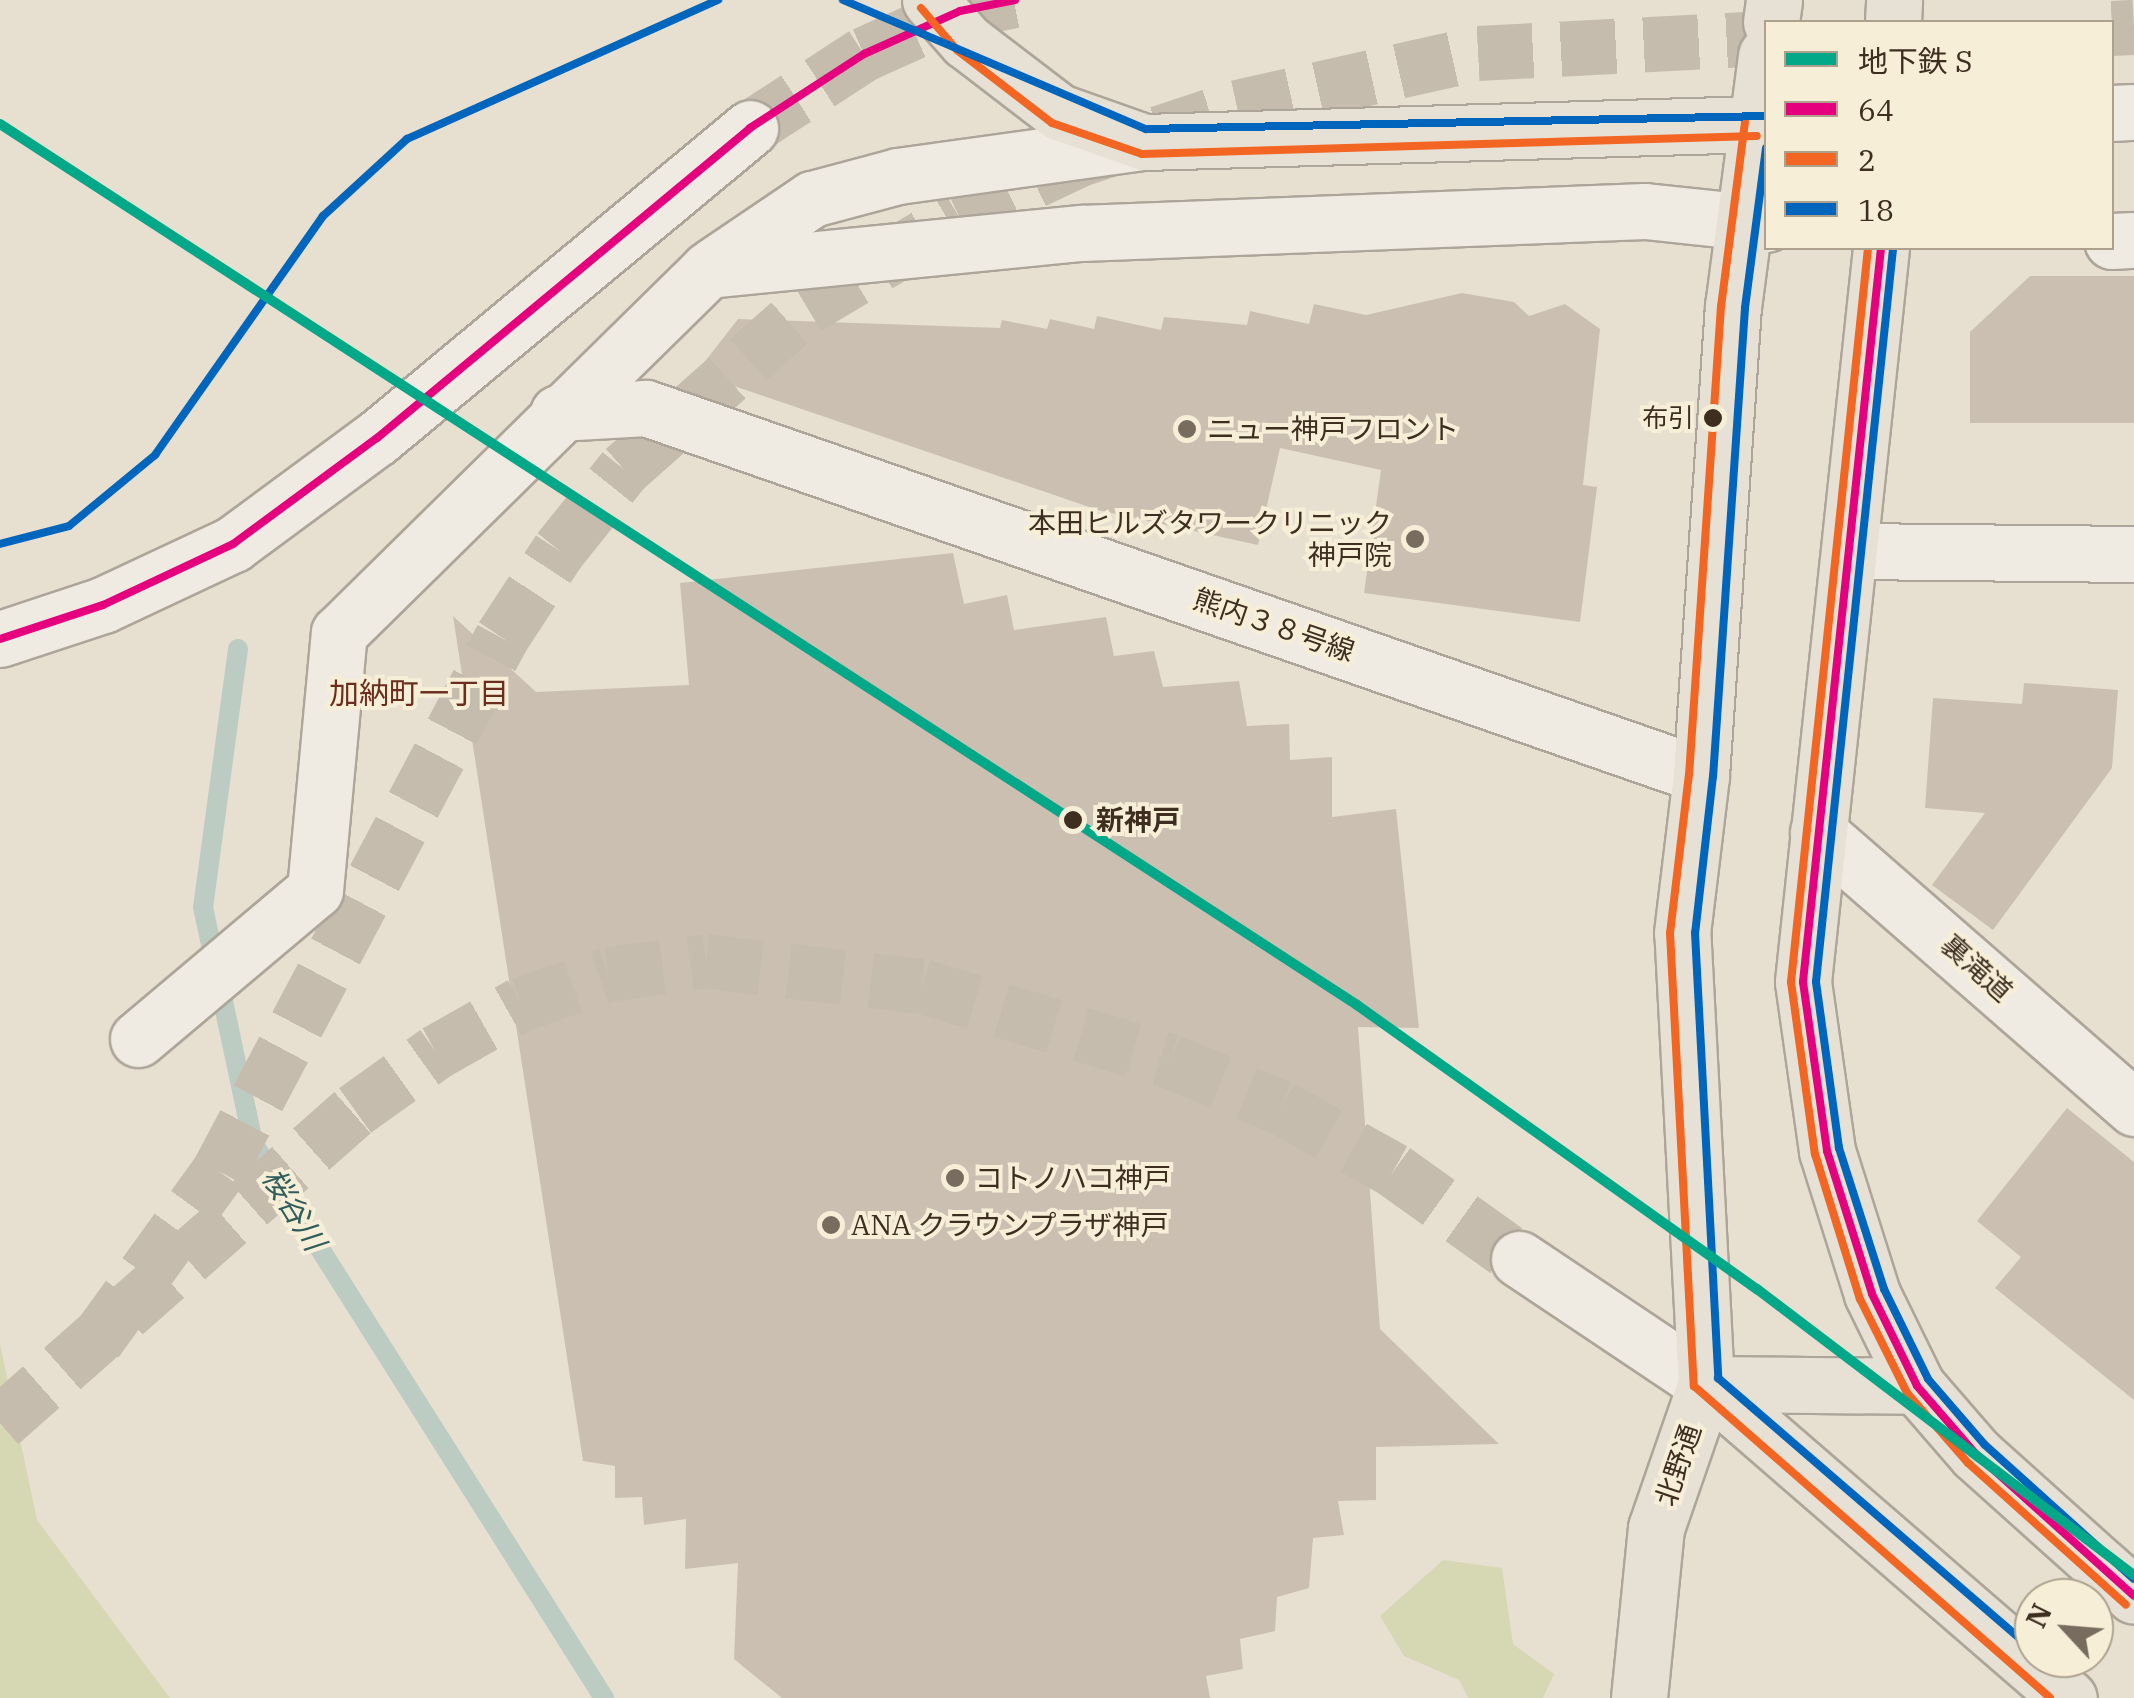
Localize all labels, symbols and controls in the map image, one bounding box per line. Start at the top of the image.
legend [1764,20,2114,250]
text: 地下鉄 S [1858,41,1973,80]
text: 64 [1858,90,1894,129]
text: 2 [1858,140,1876,179]
text: 18 [1858,190,1894,229]
place label: 布引 [1642,402,1694,434]
marker: 布引 [1703,408,1723,428]
place label: ニュー神戸フロント [1207,412,1459,446]
marker: ニュー神戸フロント [1176,418,1198,440]
place label: 本田ヒルズタワークリニック 神戸院 [1028,506,1392,572]
marker: 本田ヒルズタワークリニック 神戸院 [1402,526,1428,552]
street label: 熊内３８号線 [1189,582,1359,668]
district label: 加納町一丁目 [329,675,509,711]
place label: 新神戸 [1096,803,1180,837]
marker: 新神戸 [1060,807,1086,833]
street label: 裏滝道 [1935,927,2019,1009]
water label: 桜谷川 [255,1161,333,1257]
place label: コトノハコ神戸 [975,1161,1171,1195]
marker: コトノハコ神戸 [944,1167,966,1189]
place label: ANA クラウンプラザ神戸 [851,1208,1169,1242]
marker: ANA クラウンプラザ神戸 [820,1214,842,1236]
street label: 北野通 [1648,1420,1708,1510]
north arrow [2014,1578,2114,1678]
text: N [2017,1597,2060,1634]

